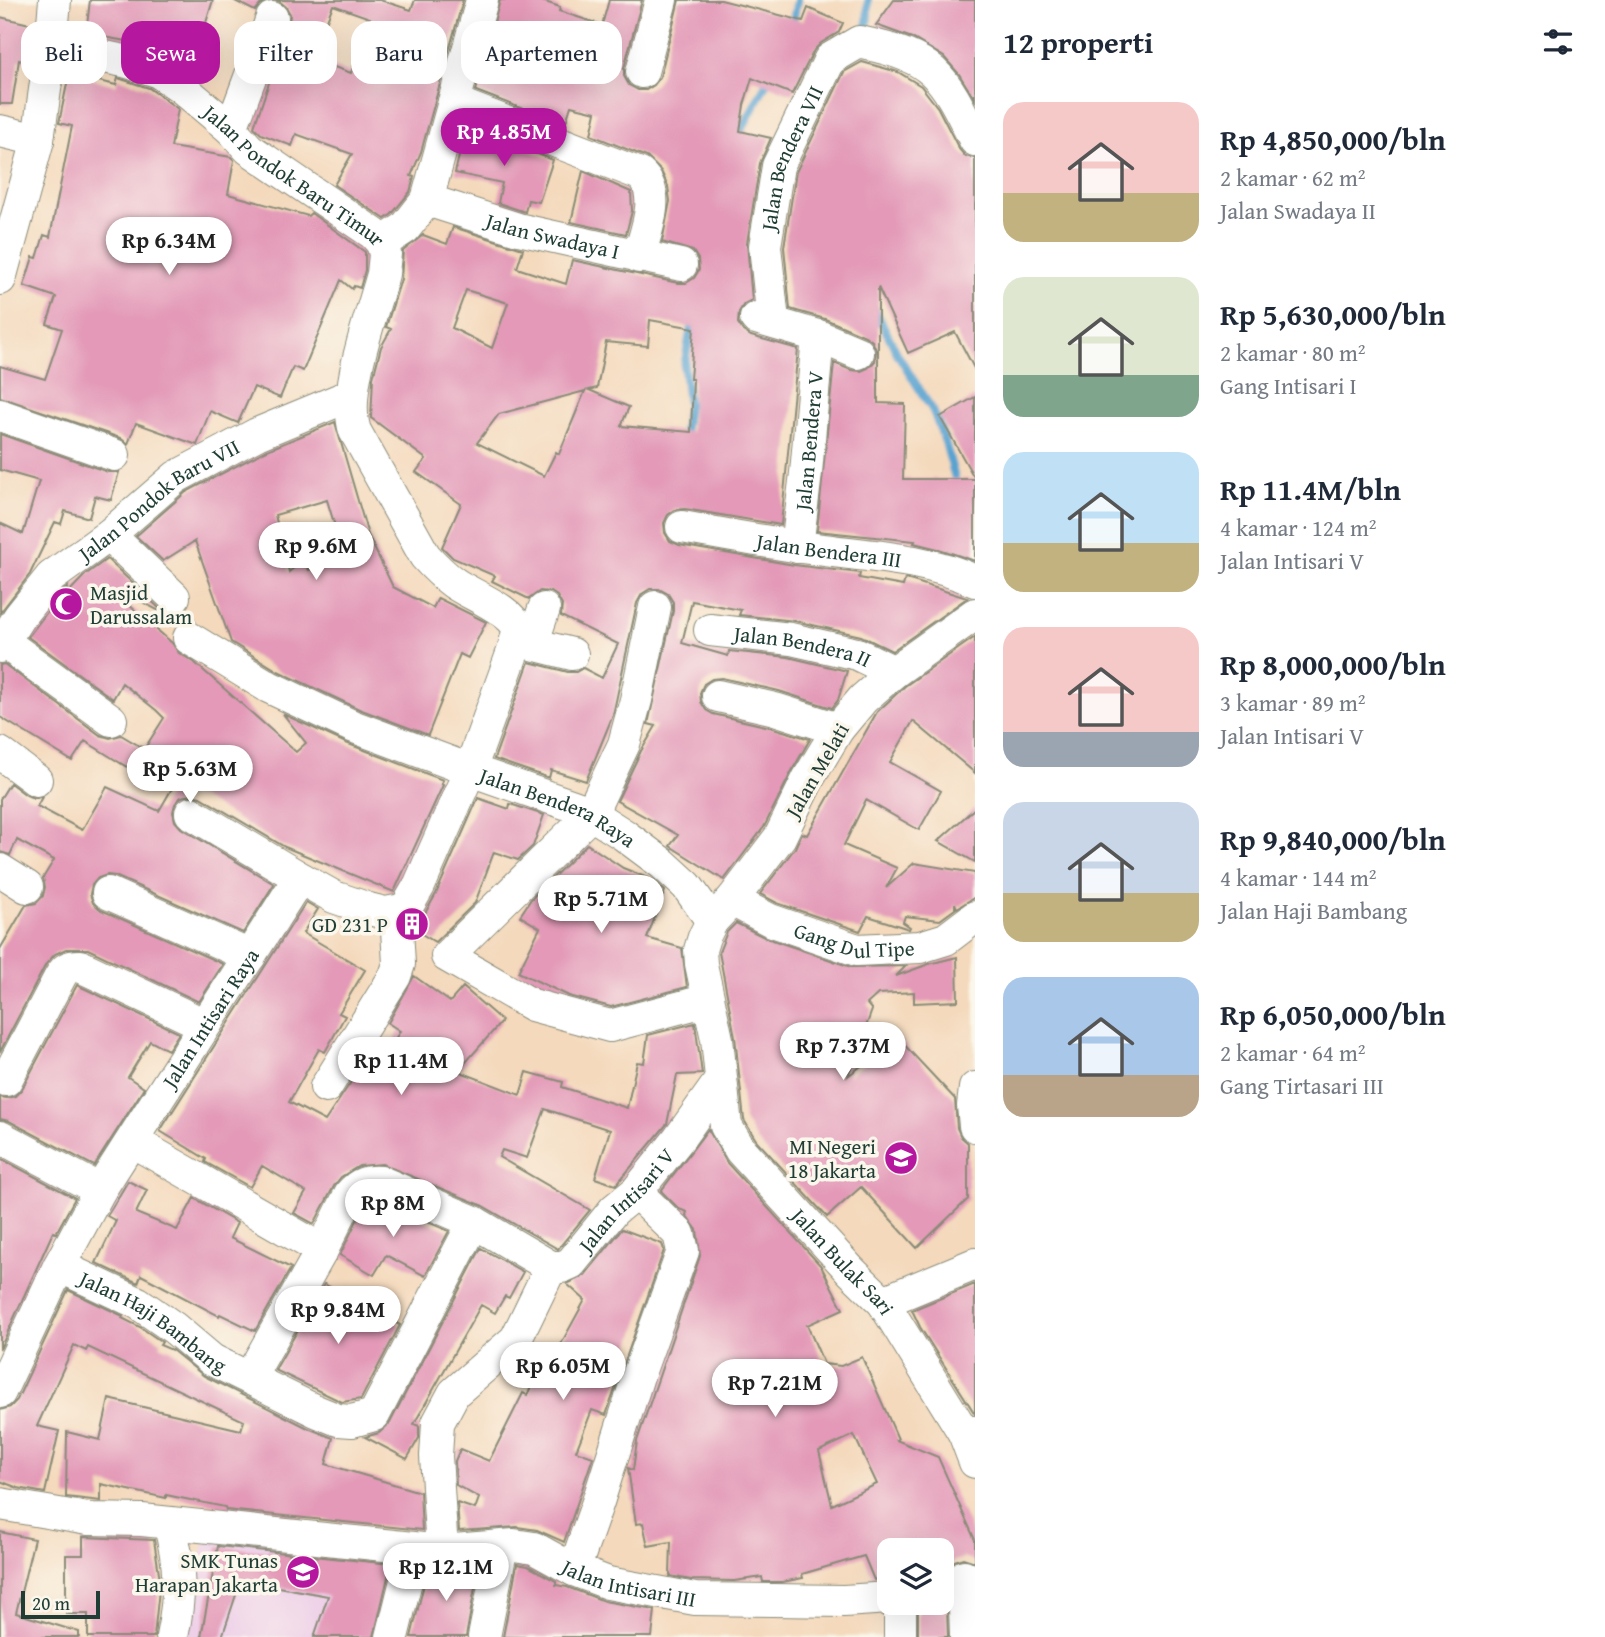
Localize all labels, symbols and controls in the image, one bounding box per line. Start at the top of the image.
text: 12 properti [1003,20,1153,64]
chip: Beli [21,21,107,84]
chip: Sewa [121,21,220,84]
chip: Filter [234,21,337,84]
chip: Baru [351,21,447,84]
chip: Apartemen [461,21,622,84]
icon: filters [1539,23,1577,61]
street label: Jalan Bendera VII [752,80,830,236]
street label: Jalan Pondok Baru Timur [194,95,393,253]
pin: Rp 4.85M [432,108,576,168]
text: Rp 4.85M [457,114,551,147]
text: Rp 4,850,000/bln [1220,117,1446,161]
icon: home [1059,130,1143,214]
text: 2 kamar · 62 m² [1220,161,1366,194]
text: Jalan Swadaya II [1220,194,1376,227]
street label: Jalan Swadaya I [479,203,622,266]
pin: Rp 6.34M [97,218,241,277]
text: Rp 6.34M [122,223,216,256]
text: Rp 5,630,000/bln [1220,292,1446,336]
icon: home [1059,305,1143,389]
text: 2 kamar · 80 m² [1220,336,1366,369]
street label: Jalan Bendera V [786,369,830,515]
text: Gang Intisari I [1220,369,1357,402]
street label: Jalan Pondok Baru VII [69,431,245,570]
text: Rp 11.4M/bln [1220,467,1401,511]
icon: home [1059,480,1143,564]
text: 4 kamar · 124 m² [1220,511,1377,544]
pin: Rp 9.6M [251,522,381,582]
street label: Jalan Bendera III [751,524,904,575]
text: Rp 9.6M [275,528,357,561]
text: Jalan Intisari V [1220,544,1364,577]
place label: Masjid Darussalam [90,577,192,632]
mosque icon: Masjid Darussalam [47,585,85,623]
street label: Jalan Bendera II [729,617,877,674]
text: Rp 8,000,000/bln [1220,642,1446,686]
icon: home [1059,655,1143,739]
text: 3 kamar · 89 m² [1220,686,1366,719]
street label: Jalan Melati [776,717,857,826]
text: Jalan Intisari V [1220,719,1364,752]
pin: Rp 5.63M [118,746,262,805]
text: Rp 5.63M [143,751,237,784]
street label: Jalan Bendera Raya [473,758,643,855]
text: Rp 9,840,000/bln [1220,817,1446,861]
icon: home [1059,830,1143,914]
text: 4 kamar · 144 m² [1220,861,1377,894]
pin: Rp 5.71M [529,876,673,935]
text: Rp 5.71M [554,881,648,914]
text: Jalan Haji Bambang [1220,894,1407,927]
building icon: GD 231 P [393,905,431,943]
place label: GD 231 P [312,909,388,940]
street label: Gang Dul Tipe [790,914,915,966]
street label: Jalan Intisari Raya [152,942,266,1096]
text: Rp 6,050,000/bln [1220,992,1446,1036]
icon: home [1059,1005,1143,1089]
pin: Rp 7.37M [771,1023,915,1082]
text: Rp 7.37M [796,1028,890,1061]
text: 2 kamar · 64 m² [1220,1036,1366,1069]
pin: Rp 11.4M [329,1038,473,1097]
text: Rp 11.4M [354,1043,448,1076]
text: Gang Tirtasari III [1220,1069,1384,1102]
place label: MI Negeri 18 Jakarta [788,1131,876,1186]
school or university icon: MI Negeri 18 Jakarta [882,1139,920,1177]
street label: Jalan Intisari V [569,1141,682,1261]
pin: Rp 8M [344,1180,442,1239]
text: Rp 8M [361,1185,425,1218]
street label: Jalan Bulak Sari [783,1198,903,1321]
street label: Jalan Haji Bambang [72,1261,233,1381]
pin: Rp 9.84M [266,1286,410,1346]
text: Rp 9.84M [291,1292,385,1325]
pin: Rp 6.05M [491,1342,635,1402]
text: Rp 6.05M [516,1348,610,1381]
pin: Rp 7.21M [703,1360,847,1419]
text: Rp 7.21M [728,1365,822,1398]
map controls [877,1538,954,1615]
button: layers [877,1538,954,1615]
pin: Rp 12.1M [374,1544,518,1603]
place label: SMK Tunas Harapan Jakarta [135,1545,278,1600]
text: Rp 12.1M [399,1549,493,1582]
street label: Jalan Intisari III [554,1549,699,1614]
school or university icon: SMK Tunas Harapan Jakarta [284,1553,322,1591]
scale bar [21,1588,100,1620]
text: 20 m [32,1589,70,1617]

